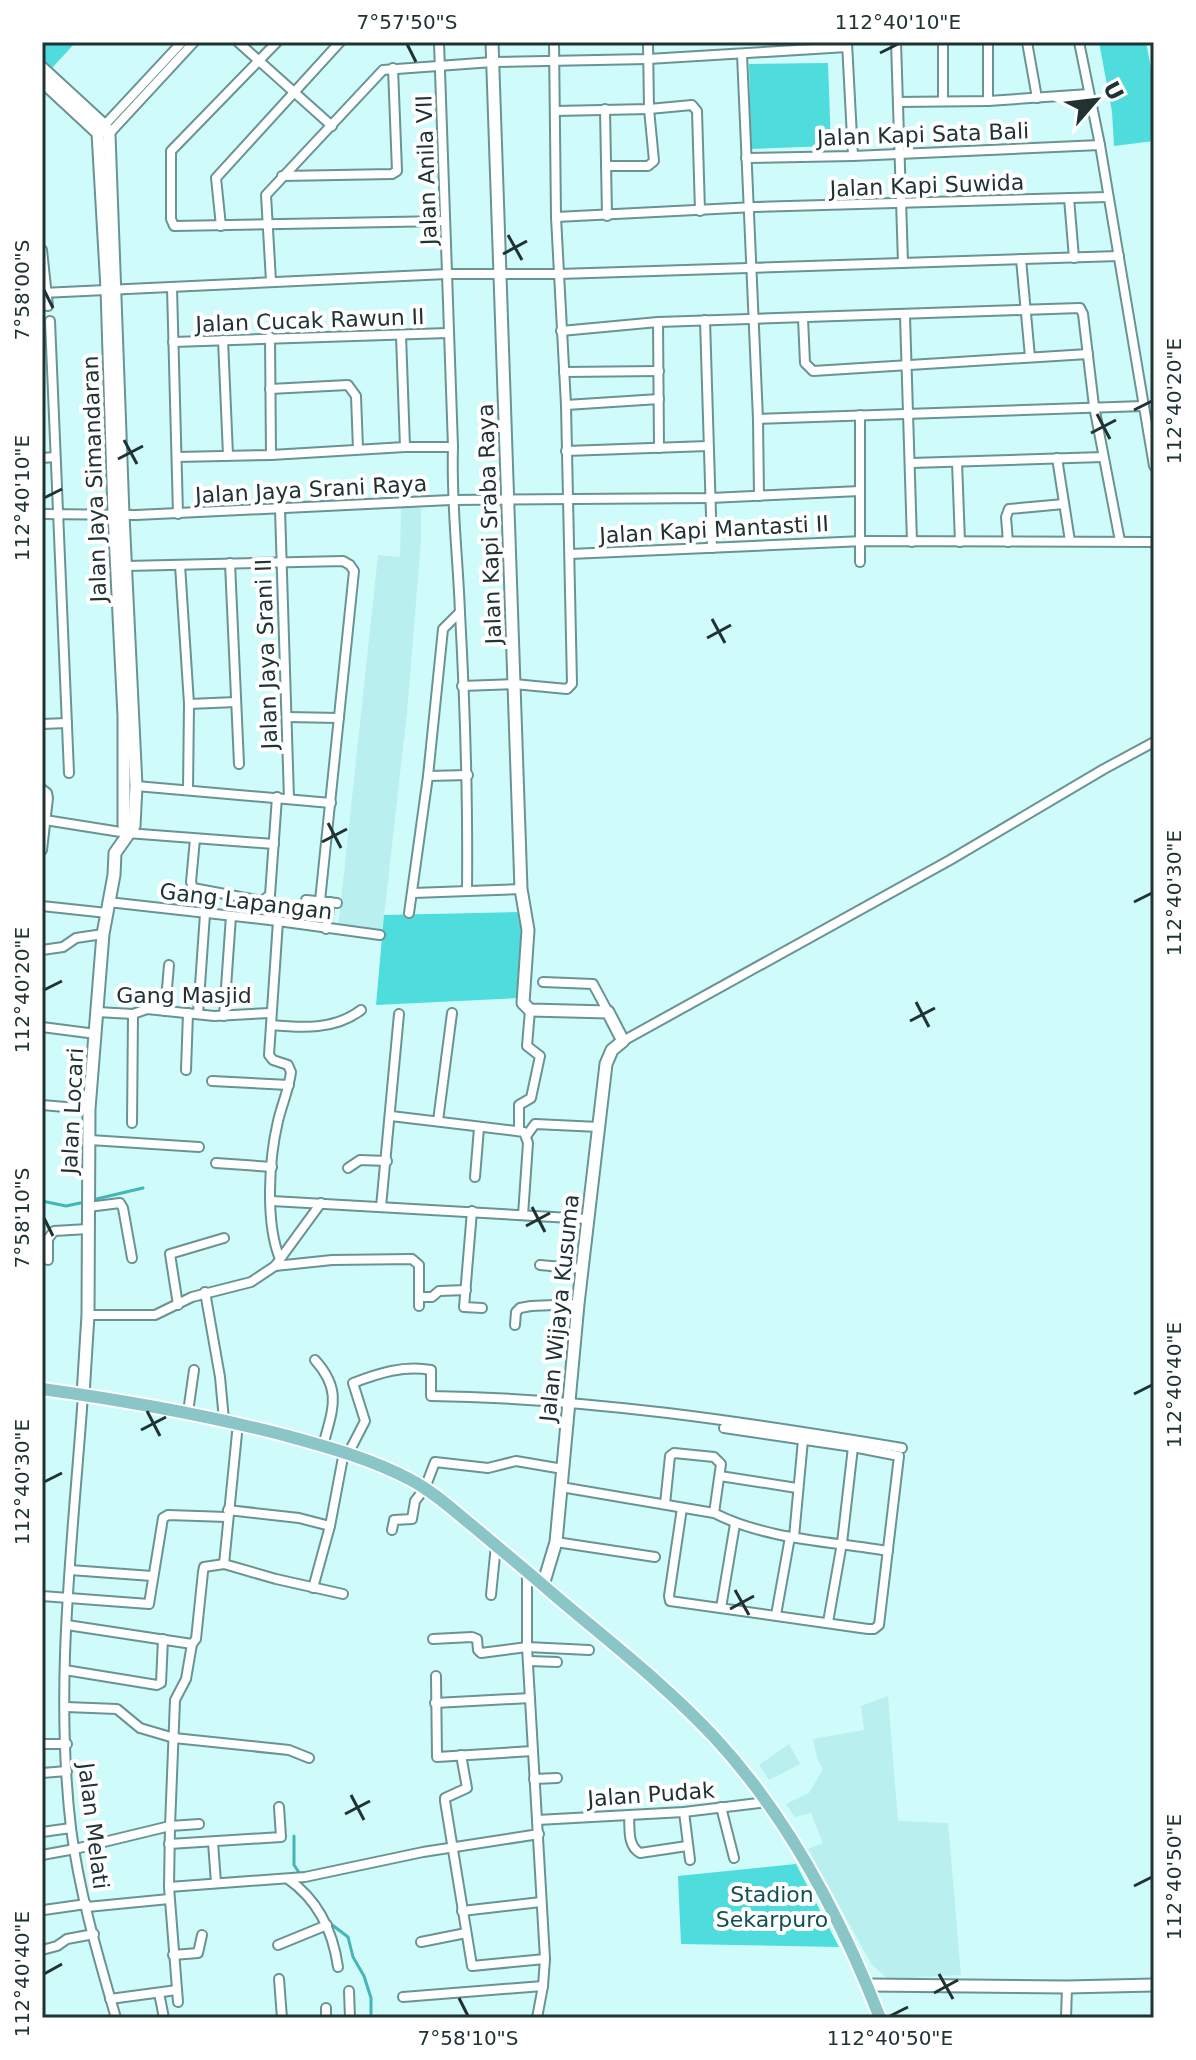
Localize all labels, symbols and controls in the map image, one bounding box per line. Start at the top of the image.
text: 7°57'50"S [356,10,458,34]
text: 112°40'10"E [835,10,961,34]
north arrow [1056,60,1136,140]
text: U [1098,77,1128,105]
street label: Jalan Anila VII [411,94,442,247]
street label: Jalan Kapi Sata Bali [814,118,1030,151]
street label: Jalan Kapi Suwida [827,170,1025,201]
text: 7°58'00"S [10,239,34,341]
street label: Jalan Cucak Rawun II [193,304,425,337]
text: 112°40'20"E [1162,338,1186,464]
street label: Jalan Jaya Simandaran [78,355,111,605]
street label: Jalan Kapi Sraba Raya [473,403,506,647]
text: 112°40'10"E [10,435,34,561]
street label: Jalan Jaya Srani Raya [192,471,428,508]
street label: Jalan Kapi Mantasti II [597,511,829,548]
street label: Jalan Jaya Srani II [251,558,282,752]
text: 112°40'30"E [1162,830,1186,956]
street label: Gang Lapangan [158,878,334,925]
text: 112°40'20"E [10,927,34,1053]
street label: Gang Masjid [116,983,252,1008]
street label: Jalan Locari [57,1047,88,1177]
text: 7°58'10"S [10,1167,34,1269]
street label: Jalan Wijaya Kusuma [535,1193,584,1425]
text: 112°40'40"E [1162,1322,1186,1448]
text: 112°40'30"E [10,1419,34,1545]
street label: Jalan Melati [73,1759,114,1891]
street label: Jalan Pudak [585,1778,716,1812]
text: 112°40'50"E [1162,1814,1186,1940]
park label: Stadion Sekarpuro [716,1882,828,1932]
text: 112°40'40"E [10,1911,34,2037]
text: 7°58'10"S [417,2026,519,2050]
text: 112°40'50"E [827,2026,953,2050]

